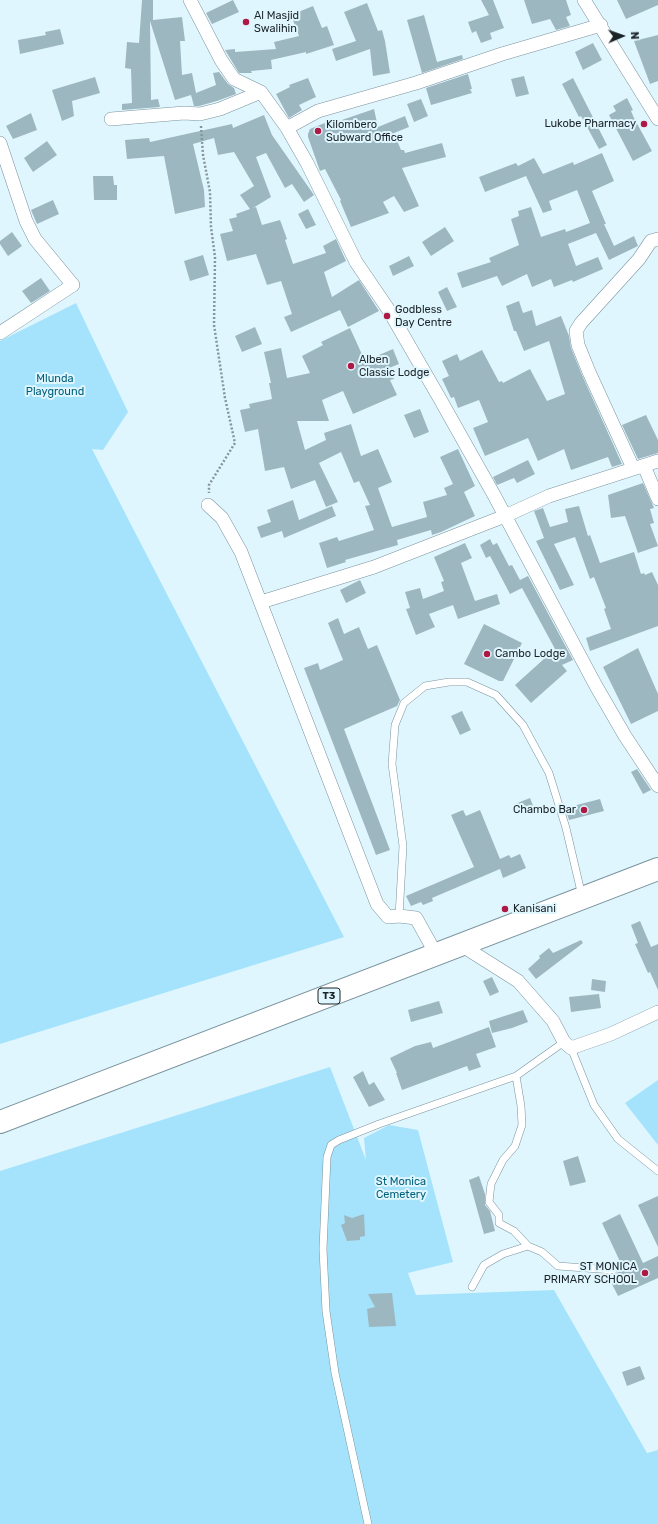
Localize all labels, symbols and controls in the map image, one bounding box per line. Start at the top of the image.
place label: Al Masjid Swalihin [254,9,299,35]
north arrow [602,16,642,56]
marker: Al Masjid Swalihin [241,17,251,27]
text: N [628,31,641,40]
place label: Lukobe Pharmacy [544,117,636,131]
place label: Kilombero Subward Office [326,118,403,144]
marker: Lukobe Pharmacy [639,119,649,129]
marker: Kilombero Subward Office [313,126,323,136]
place label: Godbless Day Centre [395,303,452,329]
marker: Godbless Day Centre [382,311,392,321]
place label: Alben Classic Lodge [359,353,429,379]
marker: Alben Classic Lodge [346,361,356,371]
park label: Mlunda Playground [26,372,84,398]
place label: Cambo Lodge [495,647,565,661]
marker: Cambo Lodge [482,649,492,659]
place label: Chambo Bar [513,803,576,817]
marker: Chambo Bar [579,805,589,815]
place label: Kanisani [513,902,556,916]
marker: Kanisani [500,904,510,914]
road number: T3 [318,988,340,1004]
park label: St Monica Cemetery [376,1175,426,1201]
place label: ST MONICA PRIMARY SCHOOL [544,1260,637,1286]
marker: ST MONICA PRIMARY SCHOOL [640,1268,650,1278]

